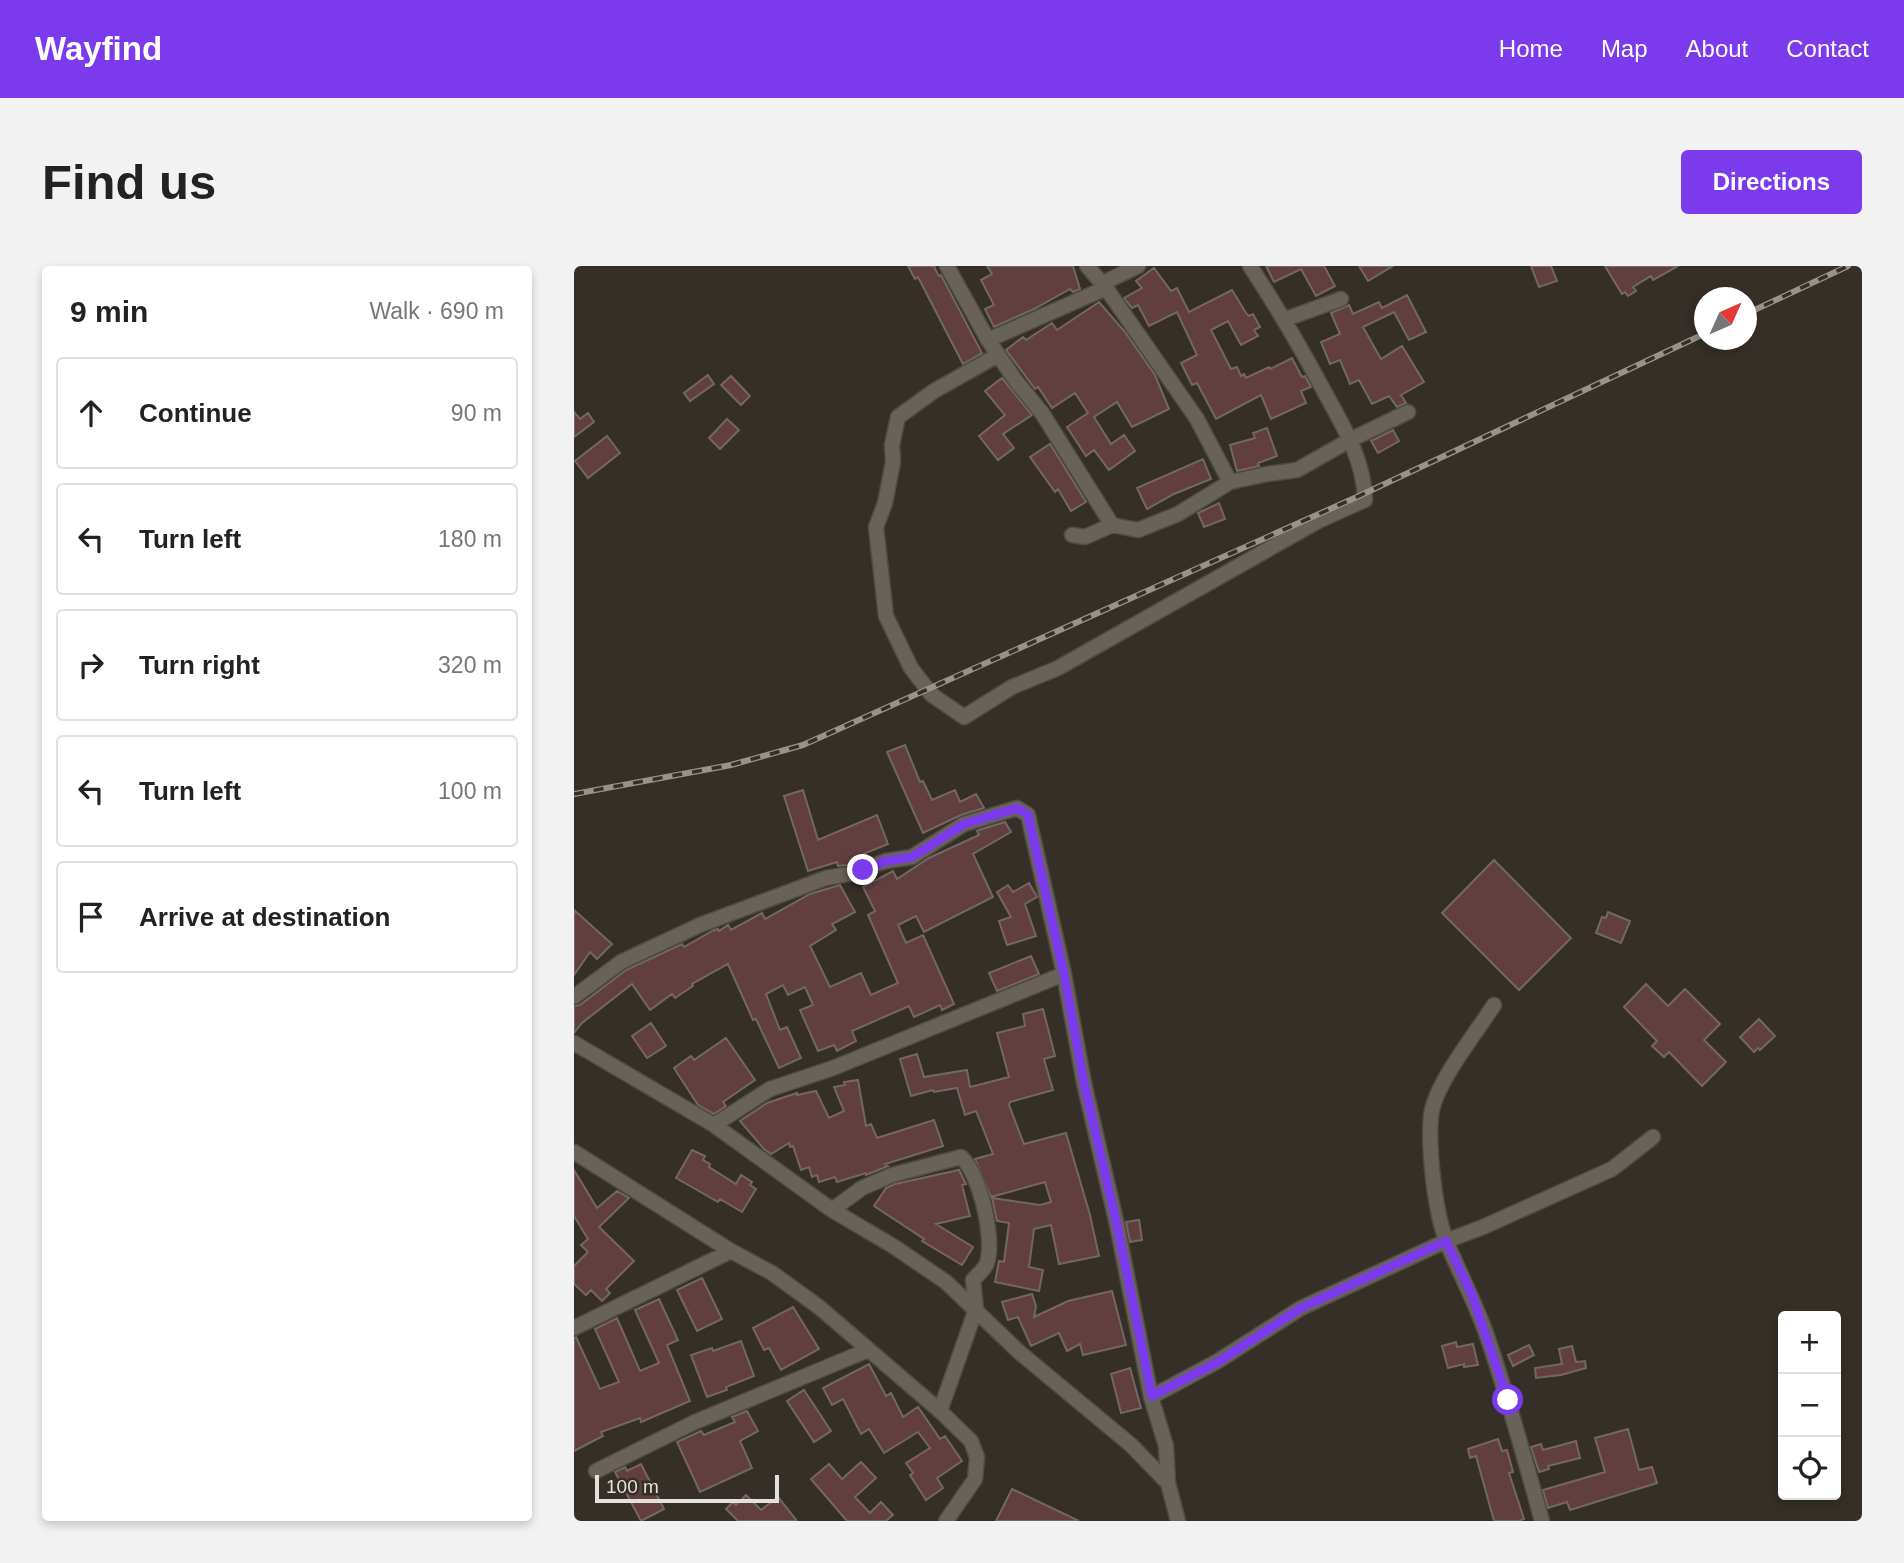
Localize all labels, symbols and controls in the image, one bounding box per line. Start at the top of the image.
text: Wayfind [35,30,162,67]
text: Home [1499,35,1563,62]
text: Map [1601,35,1648,62]
text: About [1686,35,1748,62]
text: Contact [1786,35,1869,62]
button: Directions [1681,150,1862,214]
text: Find us [42,155,216,209]
north arrow [1694,287,1757,350]
text: 9 min [70,295,148,328]
text: Walk · 690 m [369,298,504,324]
icon: ahead [72,394,110,432]
text: Continue [139,398,252,428]
text: 90 m [451,400,502,426]
icon: left [72,520,110,558]
text: Turn left [139,524,241,554]
text: 180 m [438,526,502,552]
icon: right [72,646,110,684]
text: Turn right [139,650,260,680]
text: 320 m [438,652,502,678]
icon: left [72,772,110,810]
text: Turn left [139,776,241,806]
text: 100 m [438,778,502,804]
route end [847,854,878,885]
icon: arrive [72,898,110,936]
text: Arrive at destination [139,902,390,932]
map controls [1778,1311,1841,1500]
button: + [1778,1311,1841,1374]
button: − [1778,1374,1841,1437]
route start [1492,1384,1523,1415]
button: locate [1778,1437,1841,1500]
scale bar [595,1472,779,1504]
text: 100 m [606,1476,659,1497]

